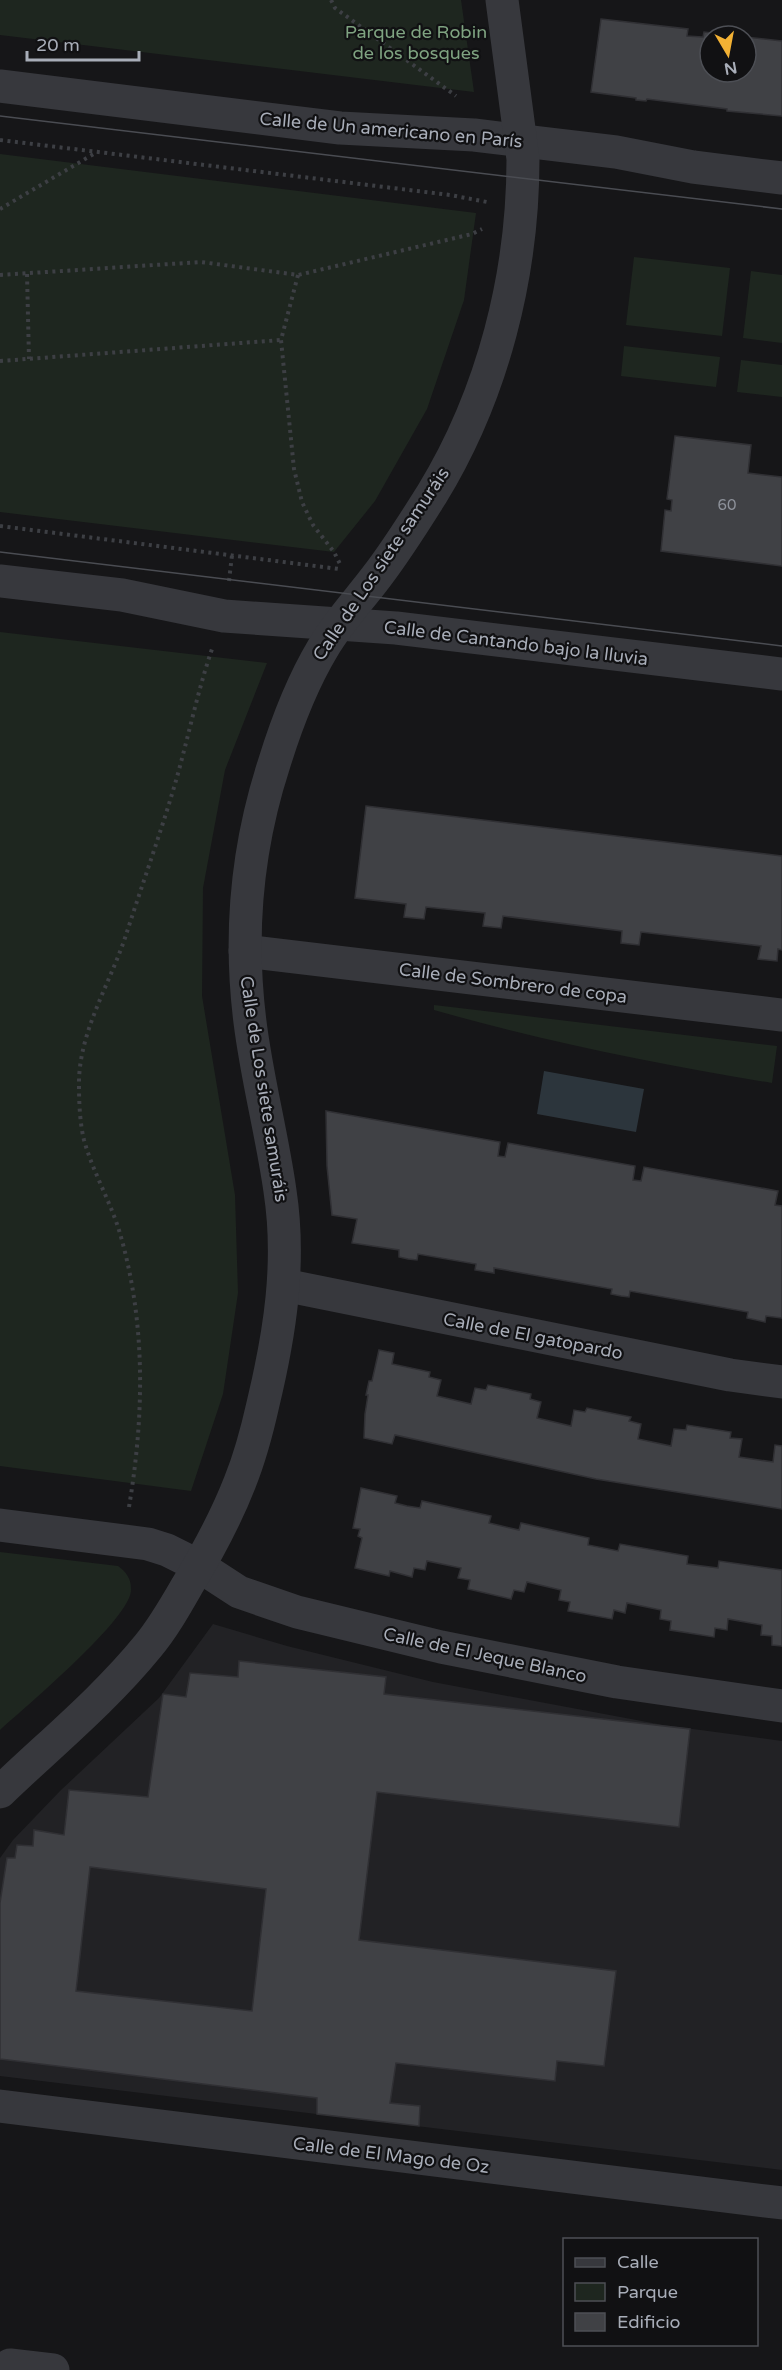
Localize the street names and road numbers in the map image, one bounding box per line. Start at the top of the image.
street label: Calle de Un americano en París [259,108,523,152]
street label: Calle de Los siete samuráis [308,463,454,665]
street label: Calle de Cantando bajo la lluvia [383,616,649,670]
street label: Calle de Sombrero de copa [398,958,628,1008]
street label: Calle de Los siete samuráis [235,974,293,1204]
street label: Calle de El gatopardo [441,1308,625,1364]
street label: Calle de El Jeque Blanco [381,1623,589,1687]
street label: Calle de El Mago de Oz [292,2132,490,2178]

